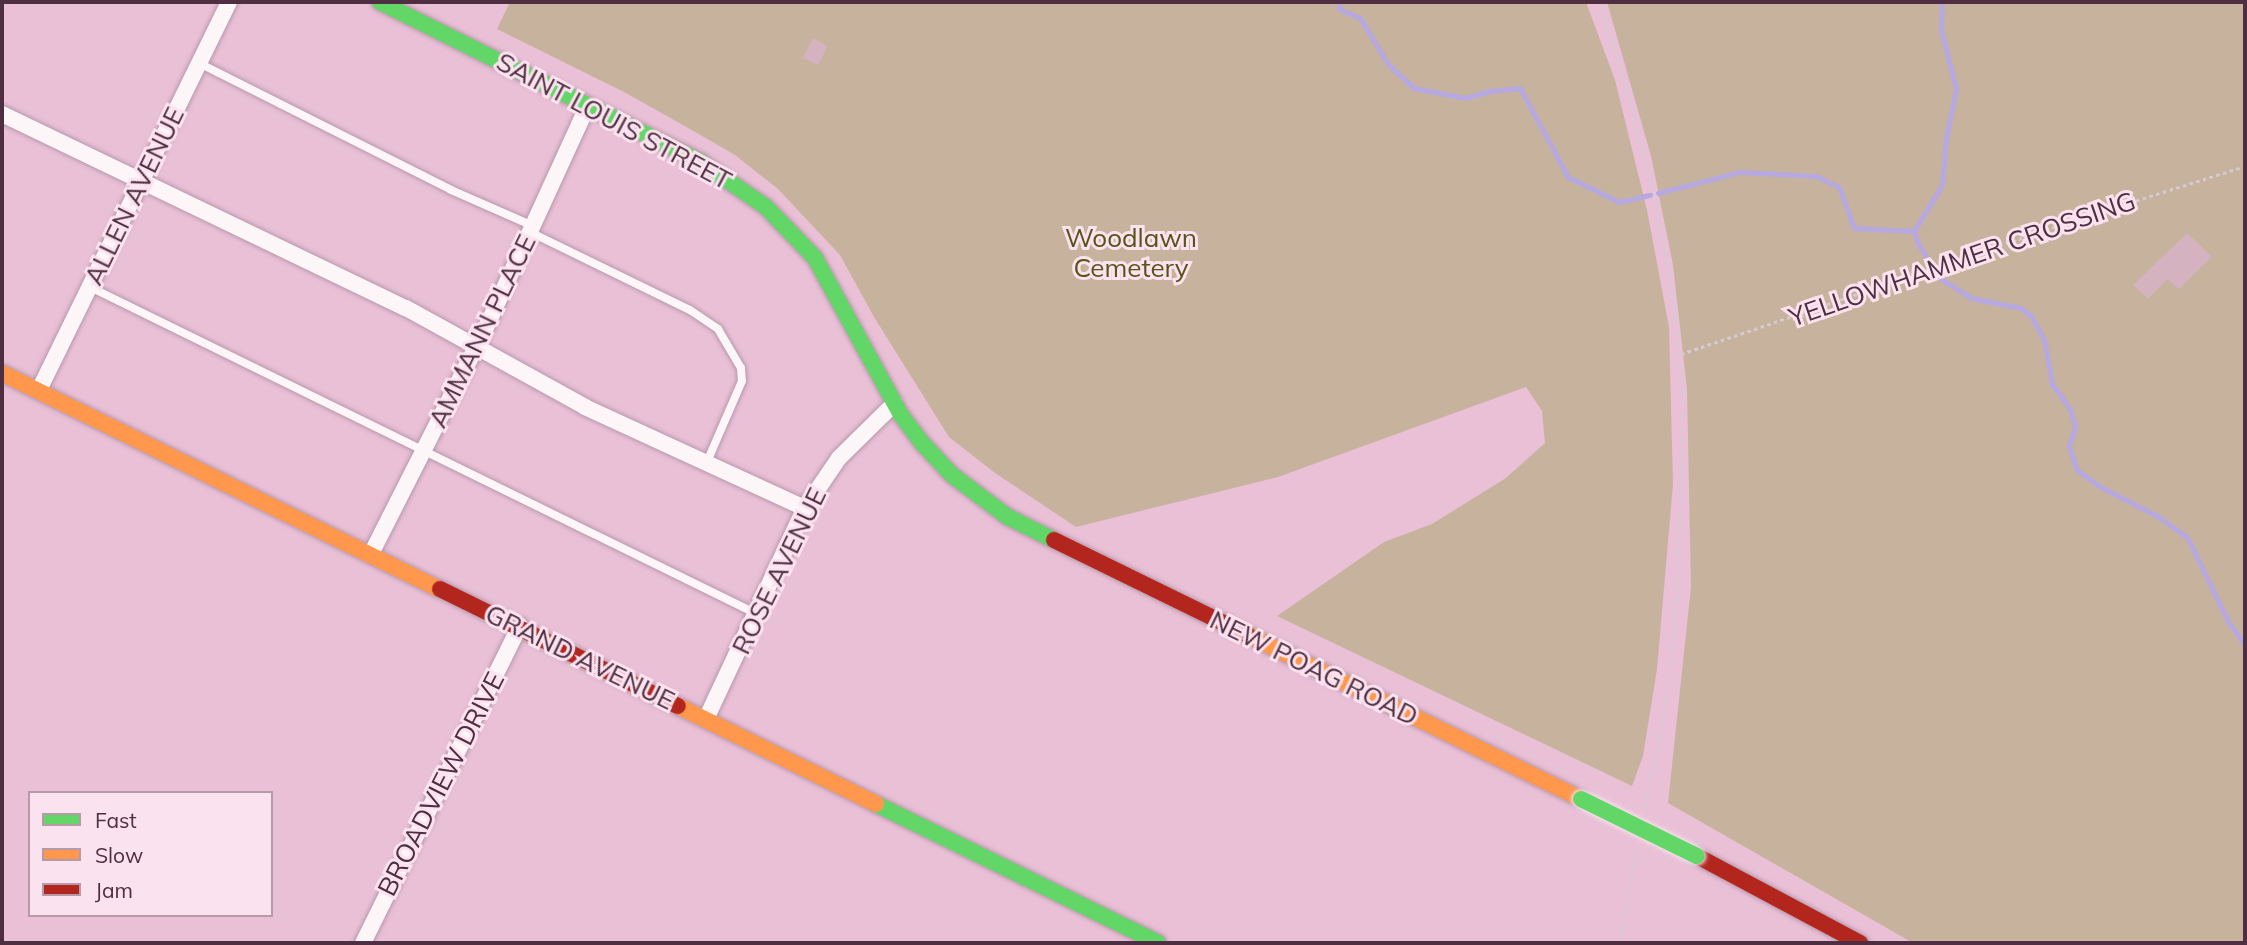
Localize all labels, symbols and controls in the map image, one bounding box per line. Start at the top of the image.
street label: SAINT LOUIS STREET [491,46,737,196]
street label: ALLEN AVENUE [78,102,190,290]
street label: YELLOWHAMMER CROSSING [1785,185,2139,333]
park label: Woodlawn Cemetery [1065,222,1197,284]
street label: AMMANN PLACE [422,229,542,433]
street label: ROSE AVENUE [725,483,833,659]
street label: GRAND AVENUE [480,598,680,716]
street label: NEW POAG ROAD [1205,604,1423,732]
street label: BROADVIEW DRIVE [371,667,511,901]
legend [28,791,273,917]
text: Fast [95,807,137,833]
text: Slow [95,842,143,868]
text: Jam [95,877,133,903]

